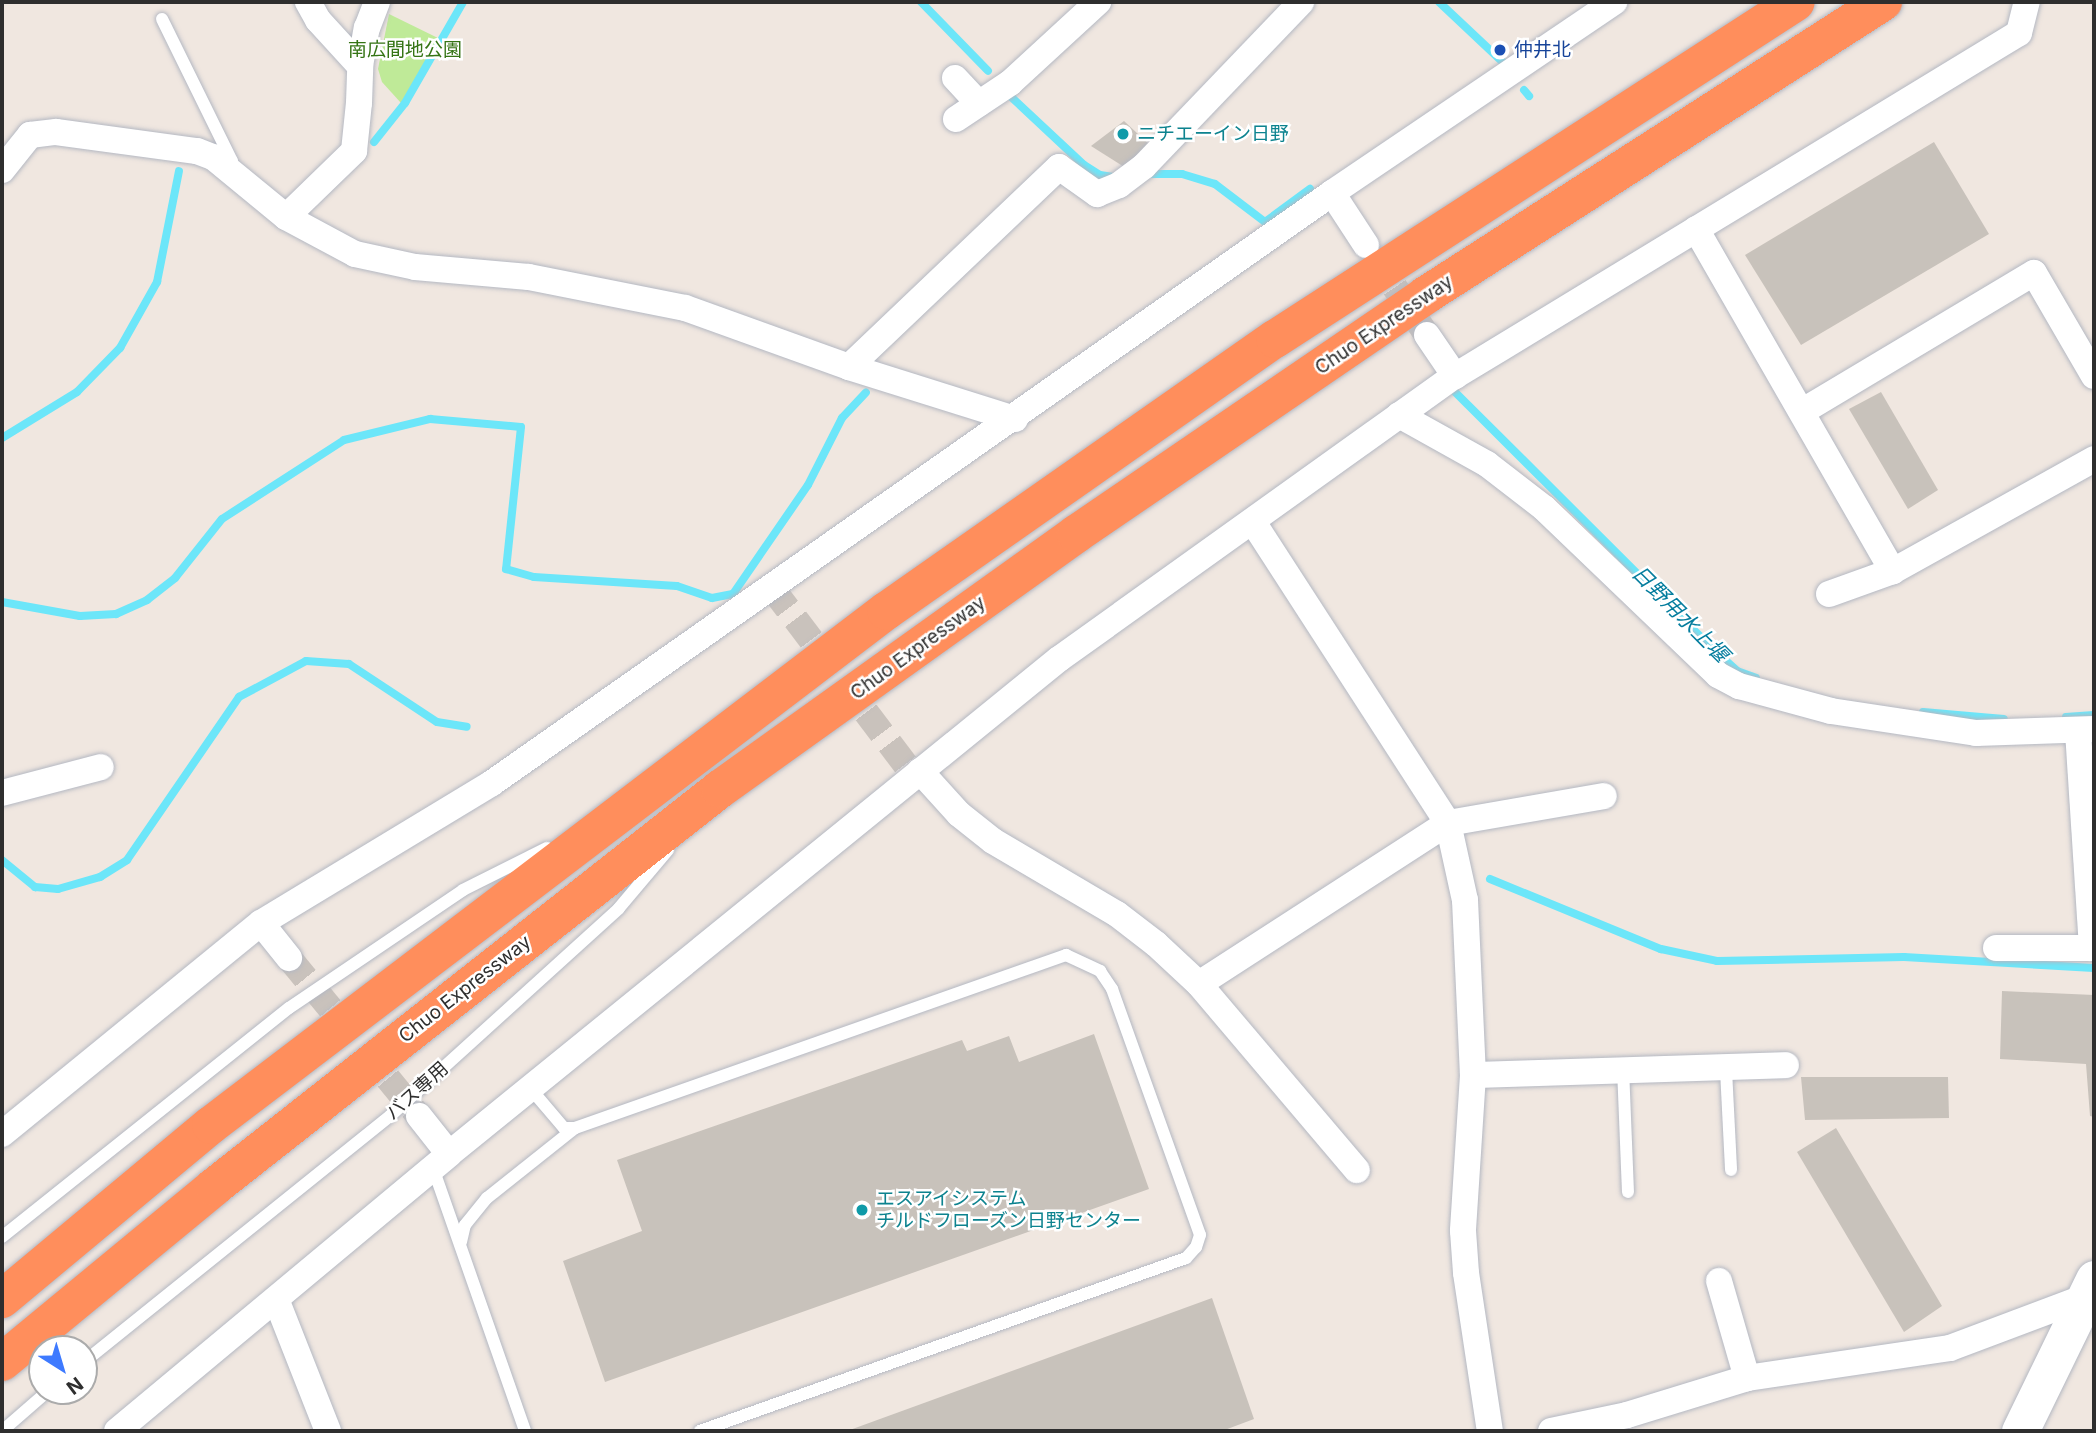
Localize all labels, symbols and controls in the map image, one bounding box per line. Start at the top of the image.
park label: 南広間地公園 [348,39,462,61]
place label: 仲井北 [1514,39,1571,61]
marker: 仲井北 [1492,42,1508,58]
place label: ニチエーイン日野 [1137,123,1289,145]
marker: ニチエーイン日野 [1115,126,1131,142]
street label: Chuo Expressway [1311,271,1457,379]
water label: 日野用水上堰 [1627,561,1733,667]
street label: Chuo Expressway [846,591,990,705]
street label: Chuo Expressway [395,930,535,1048]
street label: バス専用 [381,1057,453,1125]
place label: エスアイシステム チルドフローズン日野センター [876,1188,1142,1232]
marker: エスアイシステム チルドフローズン日野センター [854,1202,870,1218]
north arrow [28,1335,98,1405]
text: N [62,1372,87,1399]

